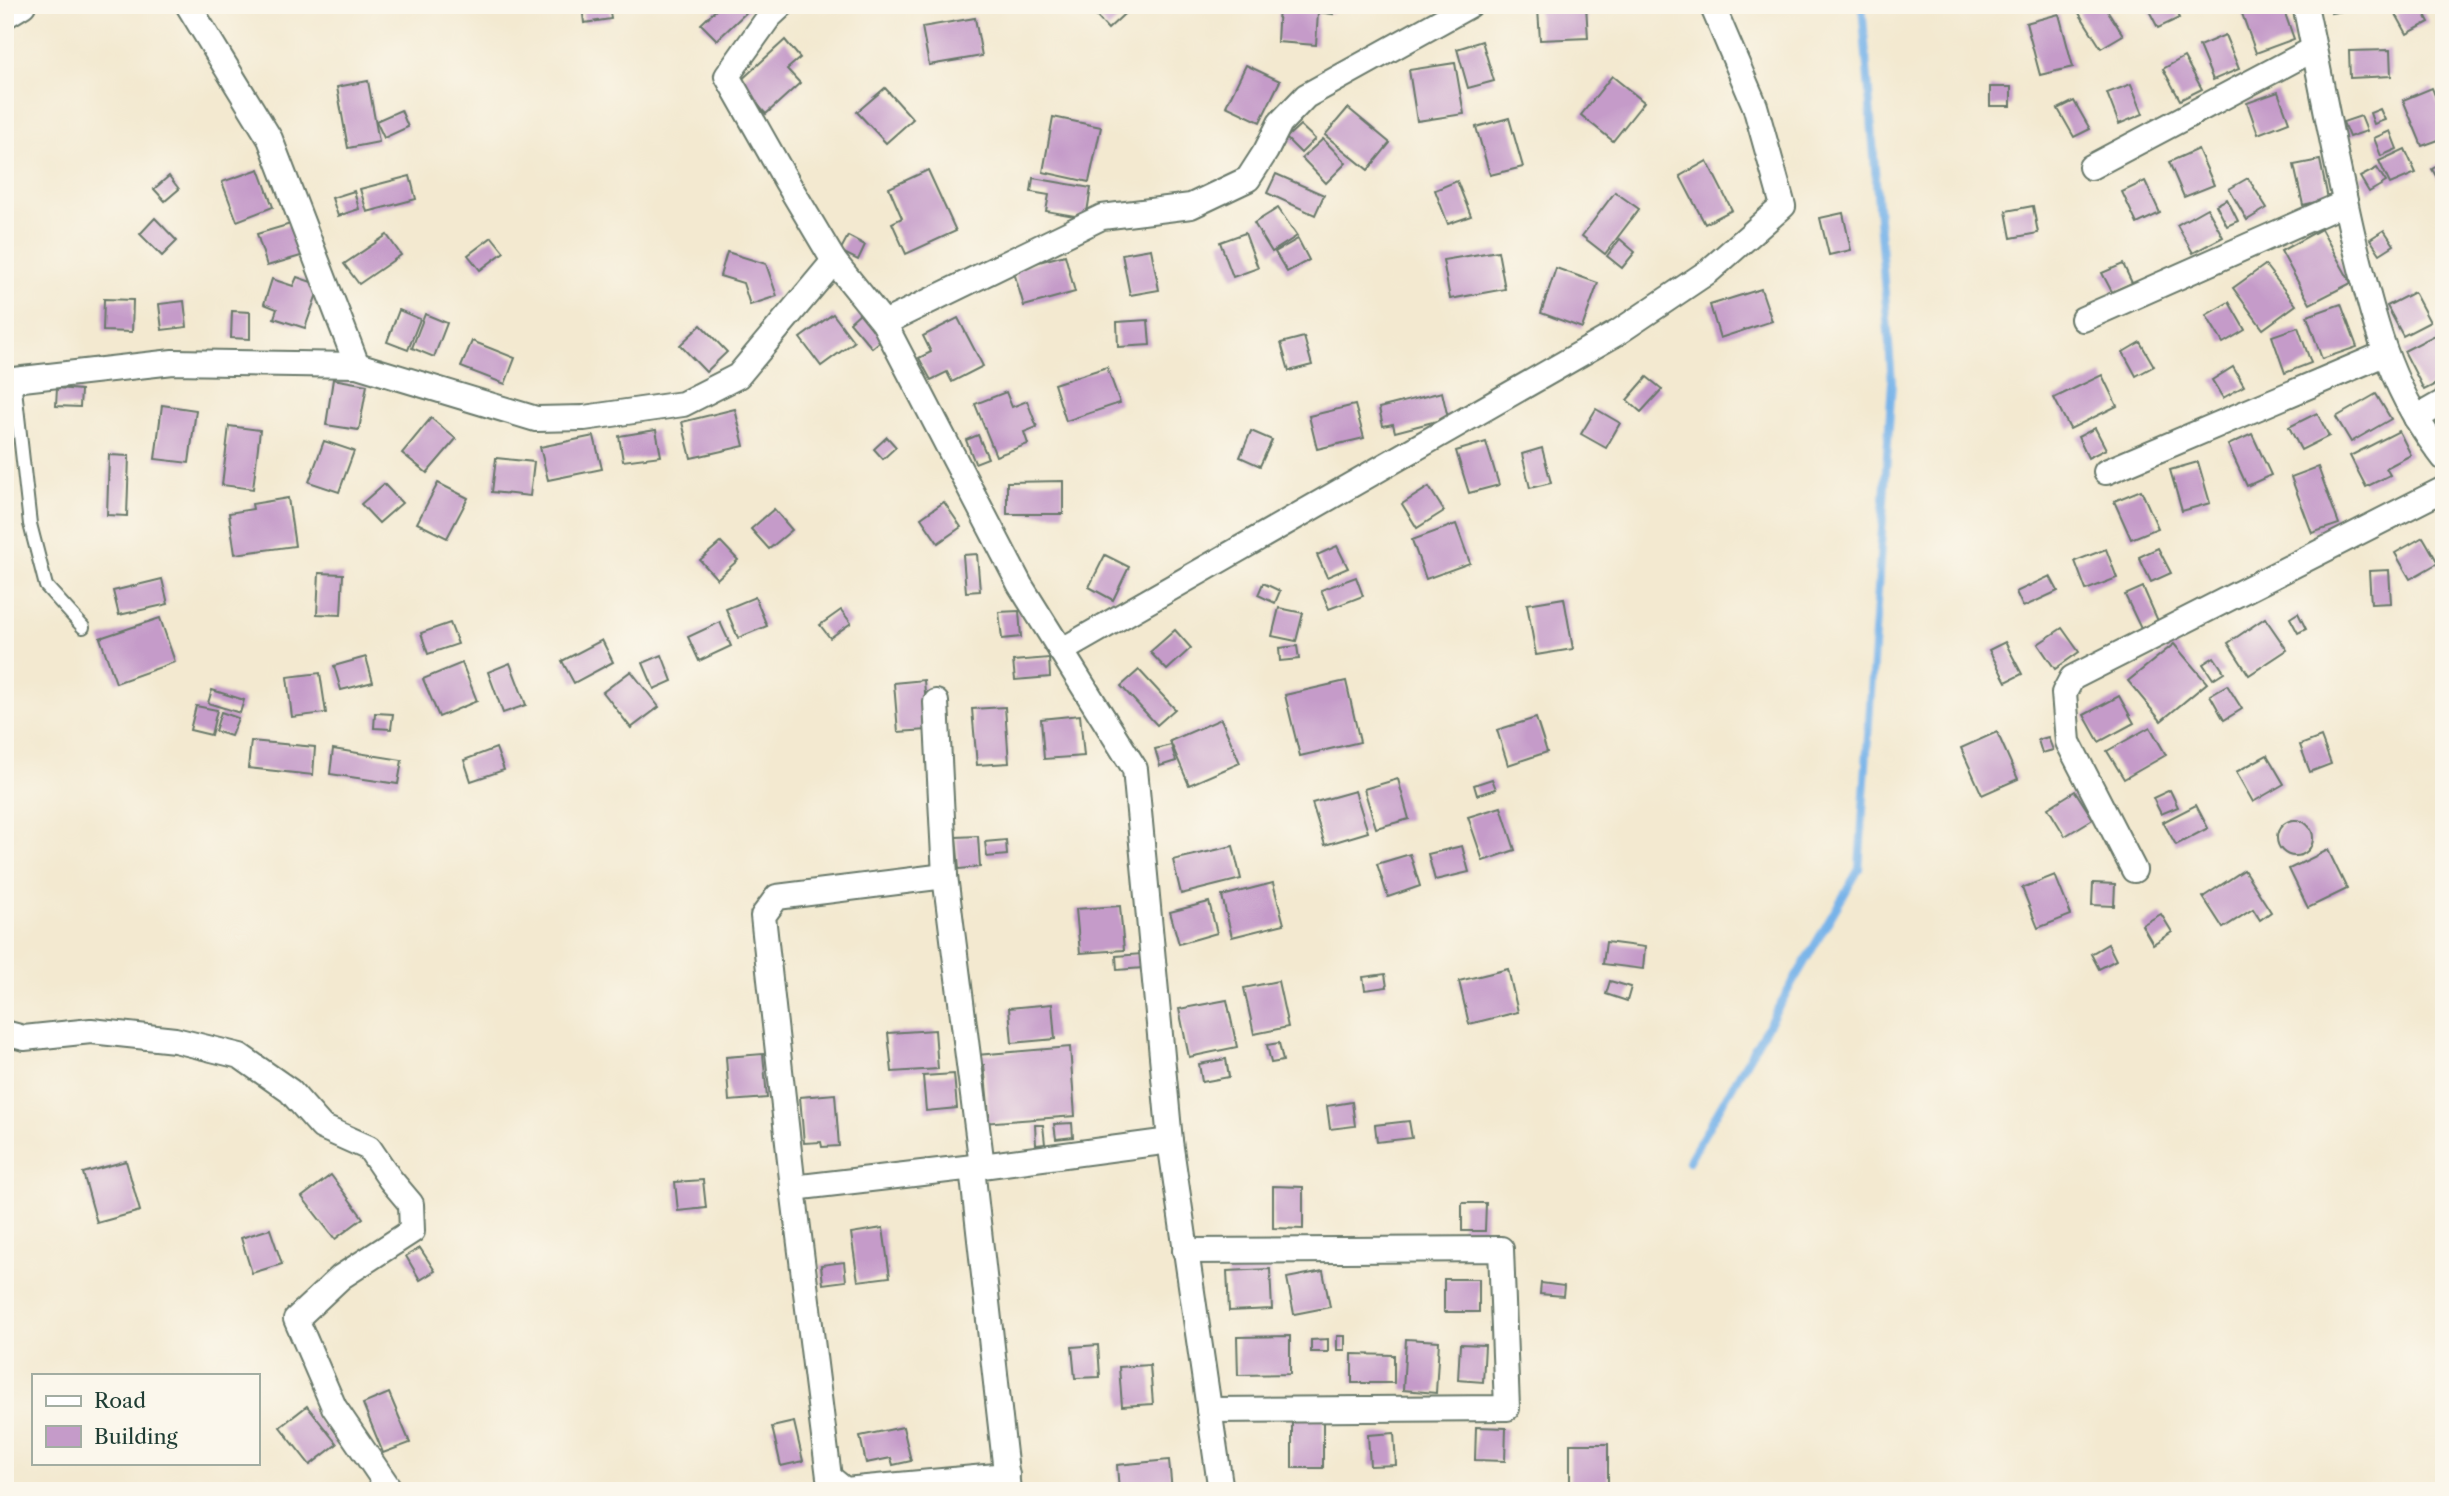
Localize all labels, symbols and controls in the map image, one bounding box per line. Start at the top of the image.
legend [32,1374,259,1464]
text: Road [94,1388,146,1413]
text: Building [94,1424,179,1449]

